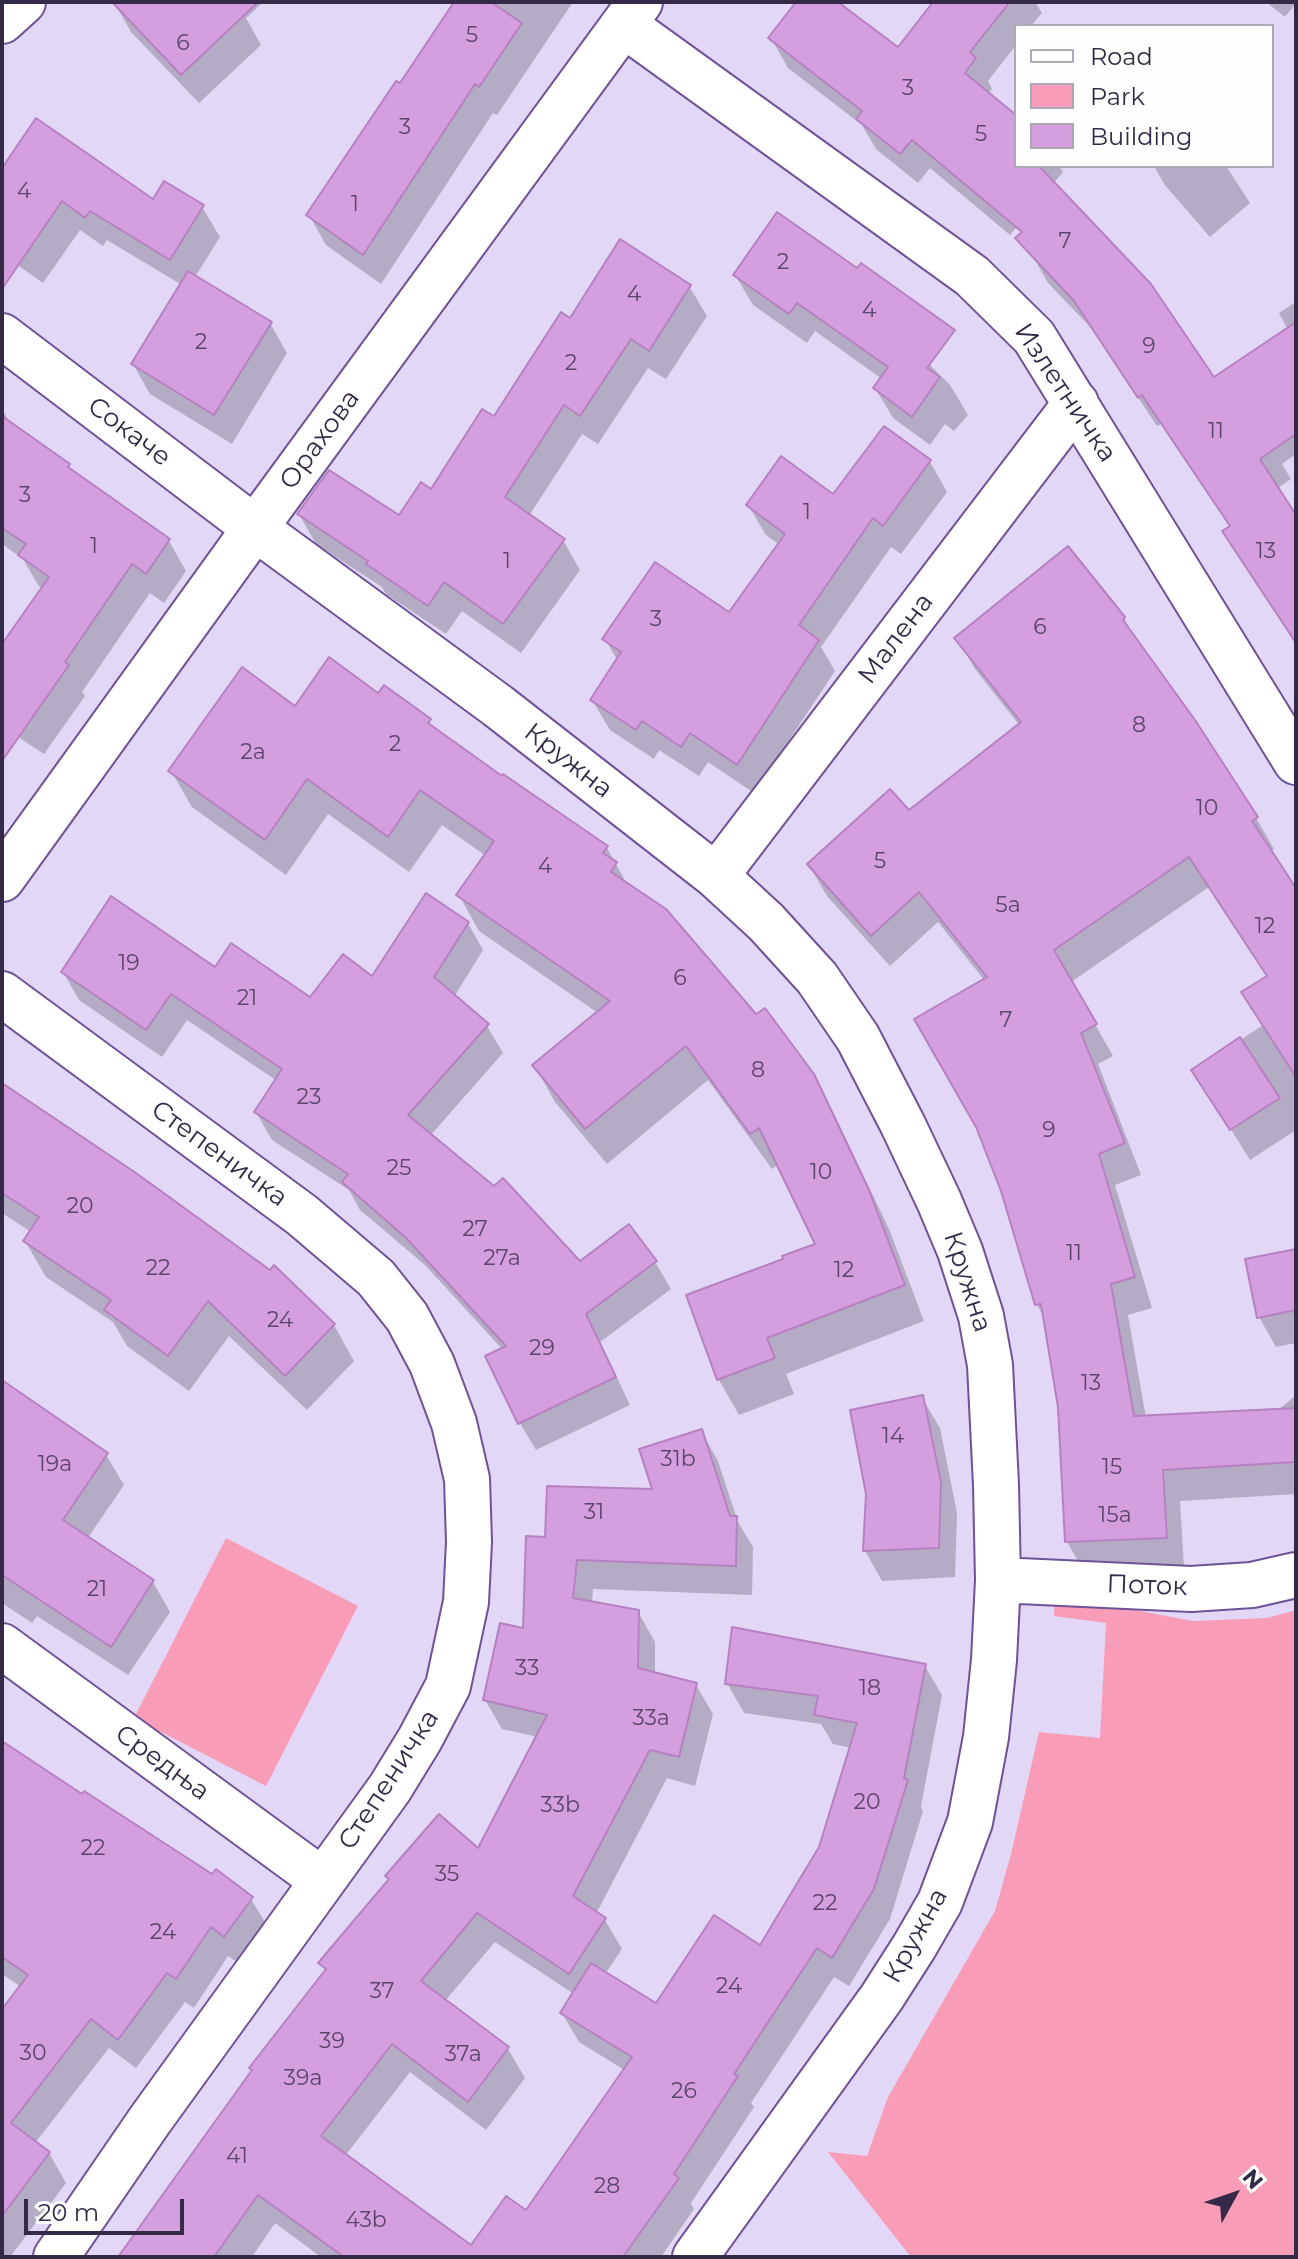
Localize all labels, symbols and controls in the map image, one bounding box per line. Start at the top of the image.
house number: 5 [466,23,478,49]
legend [1014,24,1274,168]
house number: 6 [176,31,190,57]
text: Road [1090,42,1153,71]
house number: 3 [902,76,914,102]
text: Park [1090,82,1145,111]
house number: 3 [399,115,411,141]
house number: 5 [975,122,987,148]
text: Building [1090,122,1193,151]
house number: 4 [17,179,31,205]
house number: 1 [351,192,359,218]
house number: 7 [1059,229,1071,255]
house number: 2 [777,250,789,276]
house number: 4 [627,282,641,308]
house number: 4 [862,298,876,324]
street label: Излетничка [1007,318,1123,468]
house number: 2 [195,330,207,356]
house number: 9 [1142,334,1156,360]
house number: 2 [565,351,577,377]
street label: Орахова [273,384,367,496]
street label: Сокаче [81,391,177,473]
house number: 11 [1208,419,1224,445]
house number: 3 [19,483,31,509]
house number: 1 [803,500,811,526]
house number: 1 [90,534,98,560]
house number: 13 [1256,539,1276,565]
house number: 1 [503,549,511,575]
street label: Малена [852,588,940,690]
house number: 3 [650,607,662,633]
house number: 6 [1033,615,1047,641]
house number: 8 [1132,713,1146,739]
street label: Кружна [518,717,618,805]
house number: 2 [389,732,401,758]
house number: 2a [240,740,266,766]
house number: 10 [1196,796,1218,822]
house number: 5 [874,849,886,875]
house number: 4 [538,854,552,880]
house number: 5a [995,893,1021,919]
house number: 12 [1255,914,1275,940]
house number: 19 [118,951,140,977]
house number: 6 [673,966,687,992]
house number: 21 [237,986,257,1012]
house number: 7 [1000,1008,1012,1034]
house number: 8 [751,1058,765,1084]
house number: 23 [297,1085,321,1111]
street label: Степеничка [145,1094,293,1214]
house number: 9 [1042,1118,1056,1144]
house number: 25 [387,1156,411,1182]
house number: 10 [810,1160,832,1186]
house number: 20 [66,1194,94,1220]
house number: 27 [462,1217,488,1243]
street label: Кружна [936,1228,998,1336]
house number: 11 [1066,1241,1082,1267]
house number: 27a [483,1246,521,1272]
house number: 22 [146,1256,170,1282]
house number: 12 [834,1258,854,1284]
house number: 24 [267,1308,293,1334]
house number: 29 [529,1336,555,1362]
house number: 13 [1081,1371,1101,1397]
house number: 14 [882,1424,904,1450]
house number: 31b [660,1447,696,1473]
house number: 19a [38,1452,72,1478]
house number: 15 [1102,1455,1122,1481]
house number: 31 [584,1500,604,1526]
house number: 15a [1098,1503,1132,1529]
street label: Поток [1106,1569,1188,1603]
house number: 21 [87,1577,107,1603]
house number: 33 [515,1656,539,1682]
house number: 18 [859,1676,881,1702]
street label: Степеничка [332,1704,446,1856]
house number: 33a [632,1706,670,1732]
street label: Средња [109,1718,215,1808]
house number: 20 [853,1790,881,1816]
house number: 33b [540,1793,580,1819]
house number: 22 [81,1836,105,1862]
house number: 35 [435,1862,459,1888]
street label: Кружна [877,1883,955,1989]
house number: 22 [813,1891,837,1917]
house number: 24 [150,1920,176,1946]
house number: 24 [716,1974,742,2000]
house number: 37 [369,1979,395,2005]
house number: 39 [319,2029,345,2055]
house number: 30 [20,2041,46,2067]
house number: 37a [444,2042,482,2068]
house number: 39a [284,2066,322,2092]
house number: 26 [671,2079,697,2105]
house number: 41 [226,2144,248,2170]
north arrow [1194,2155,1274,2235]
text: N [1237,2164,1269,2195]
house number: 28 [594,2174,620,2200]
scale bar [28,2183,188,2233]
text: 20 m [38,2198,99,2227]
house number: 43b [345,2208,387,2234]

